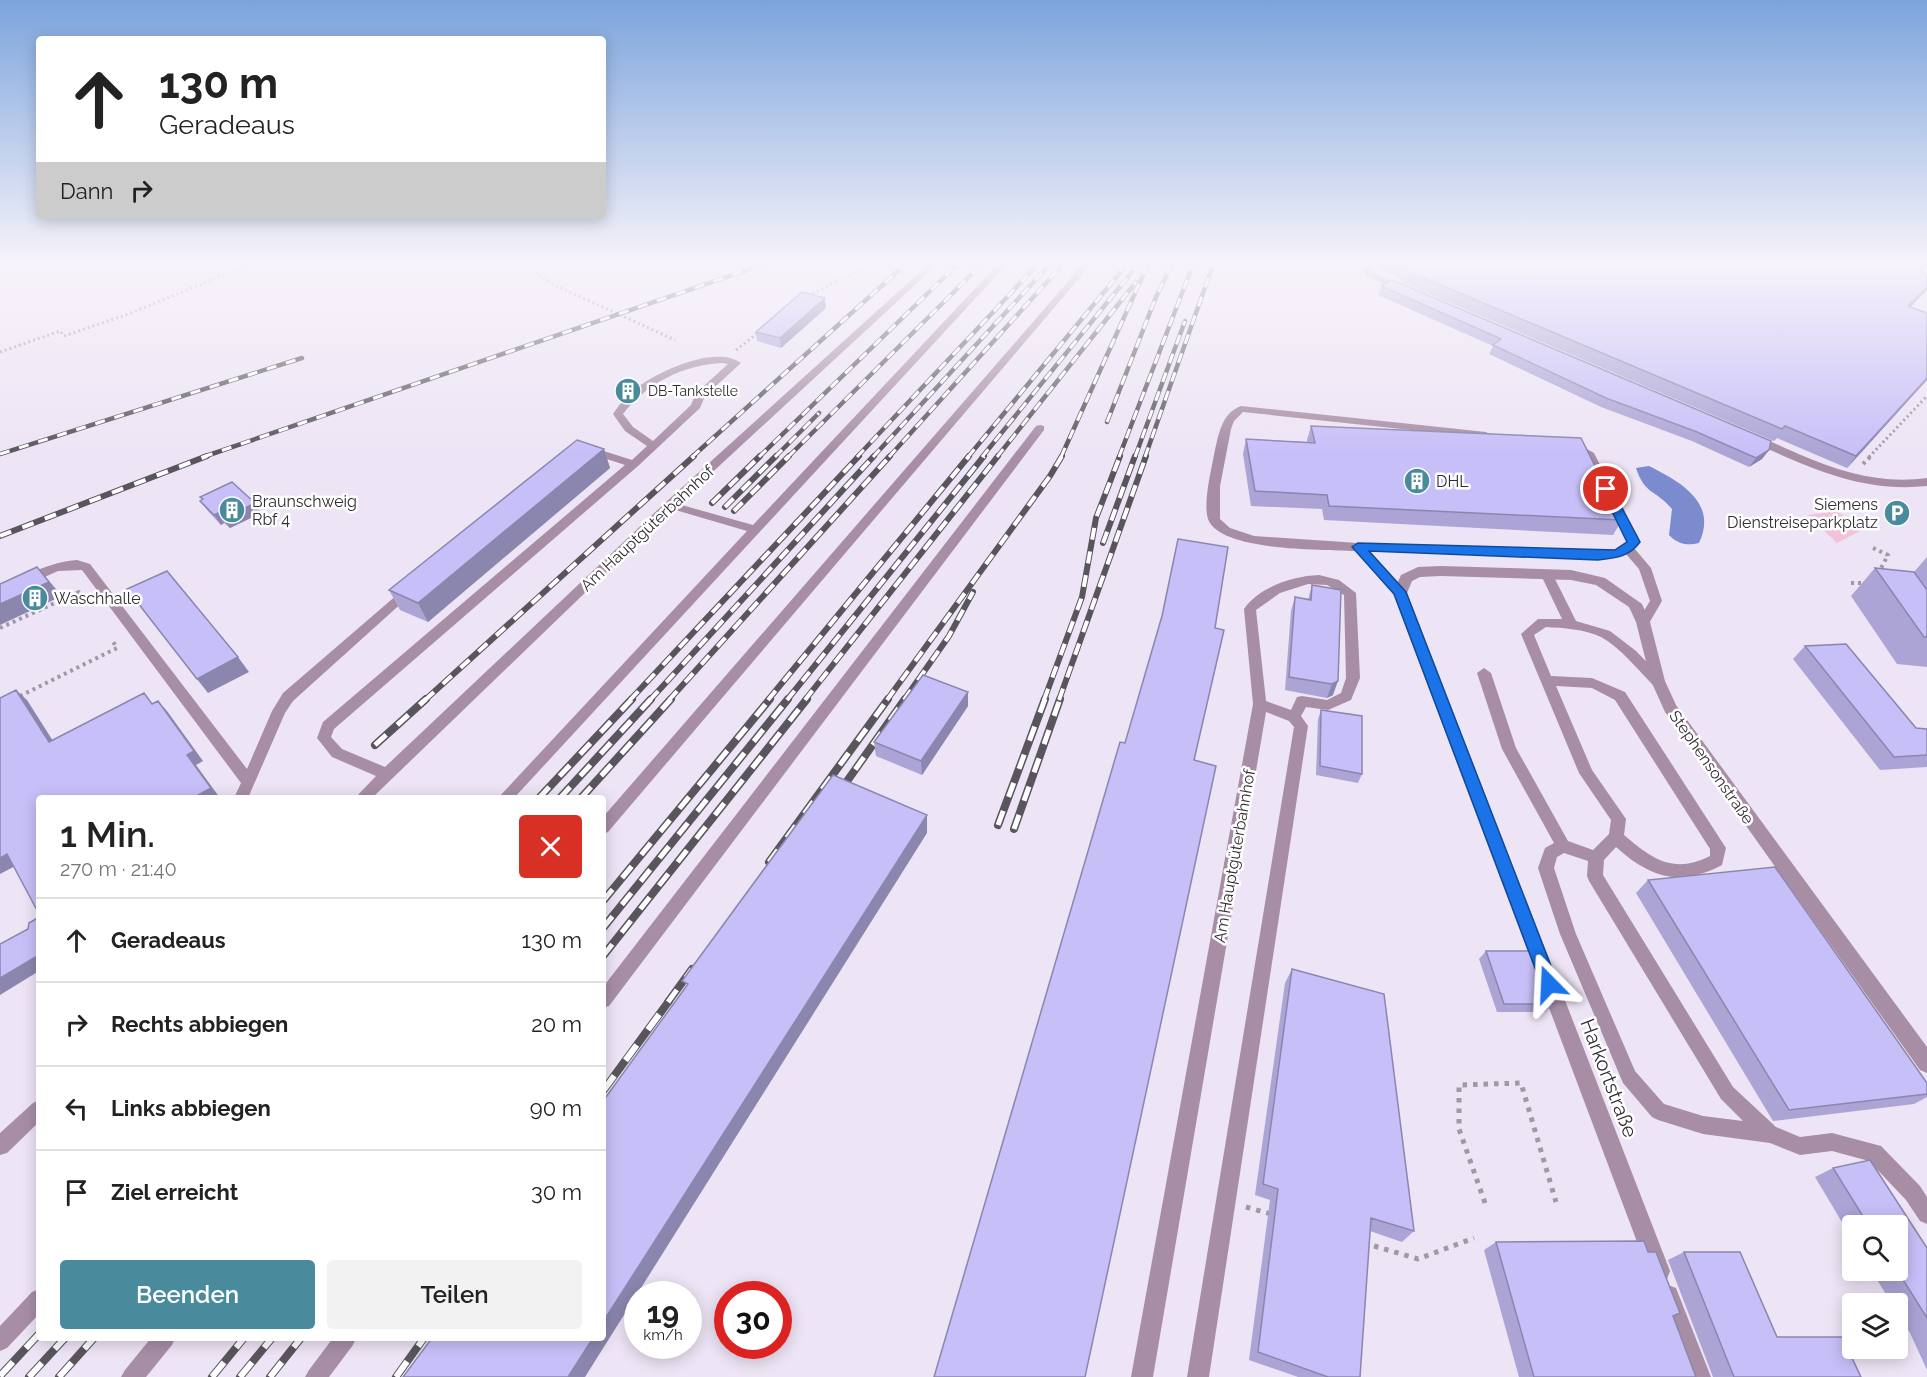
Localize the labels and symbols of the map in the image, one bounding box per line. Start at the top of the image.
building icon: DB-Tankstelle [613,376,643,406]
place label: DB-Tankstelle [648,383,738,399]
street label: Am Hauptgüterbahnhof [577,461,718,595]
pin [1580,463,1631,514]
building icon: DHL [1402,466,1432,496]
place label: DHL [1436,472,1469,491]
place label: Braunschweig Rbf 4 [252,492,357,529]
building icon: Braunschweig Rbf 4 [217,495,247,525]
place label: Siemens Dienstreiseparkplatz [1727,495,1878,532]
parking icon: Siemens Dienstreiseparkplatz [1882,498,1912,528]
building icon: Waschhalle [20,583,50,613]
place label: Waschhalle [54,589,141,608]
street label: Stephensonstraße [1665,707,1758,828]
street label: Am Hauptgüterbahnhof [1210,767,1259,944]
position arrow [1517,952,1581,1016]
street label: Harkortstraße [1575,1015,1643,1141]
speed limit sign: 30 [714,1281,792,1359]

